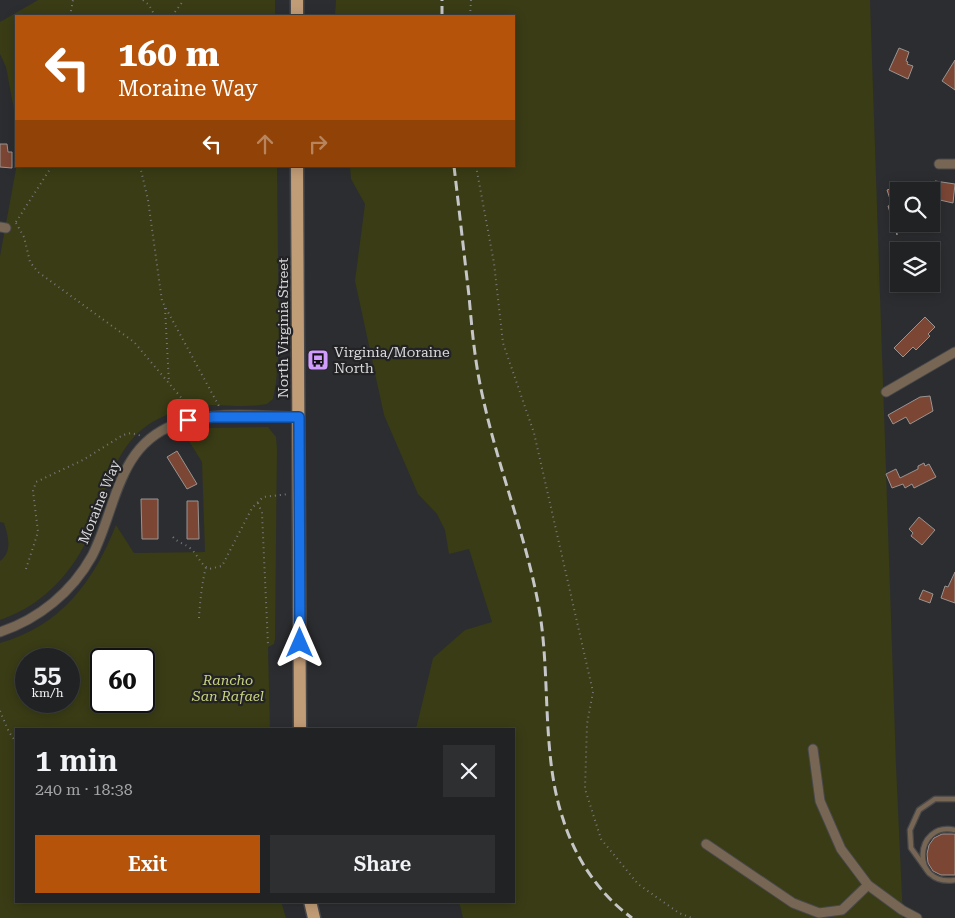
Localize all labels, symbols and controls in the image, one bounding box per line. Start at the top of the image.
text: 160 m [118,34,219,75]
icon: left [35,35,100,100]
text: Moraine Way [118,76,258,101]
icon: left [198,130,226,158]
icon: ahead [251,130,279,158]
icon: right [304,130,332,158]
map controls [890,182,940,292]
button: search [890,182,940,232]
button: layers [890,242,940,292]
street label: North Virginia Street [275,258,291,398]
place label: Virginia/Moraine North [334,344,450,376]
bus stop icon: Virginia/Moraine North [306,348,330,372]
pin [167,399,209,441]
icon: arrive [174,406,202,434]
street label: Moraine Way [75,457,123,546]
position arrow [273,616,325,668]
speed limit sign: 60 [90,648,155,713]
text: 55 [33,660,62,689]
park label: Rancho San Rafael [191,672,264,704]
text: km/h [31,686,64,700]
text: 1 min [35,743,118,778]
button: close [443,745,495,797]
text: 240 m · 18:38 [35,780,133,799]
button: Exit [35,835,260,893]
button: Share [270,835,495,893]

